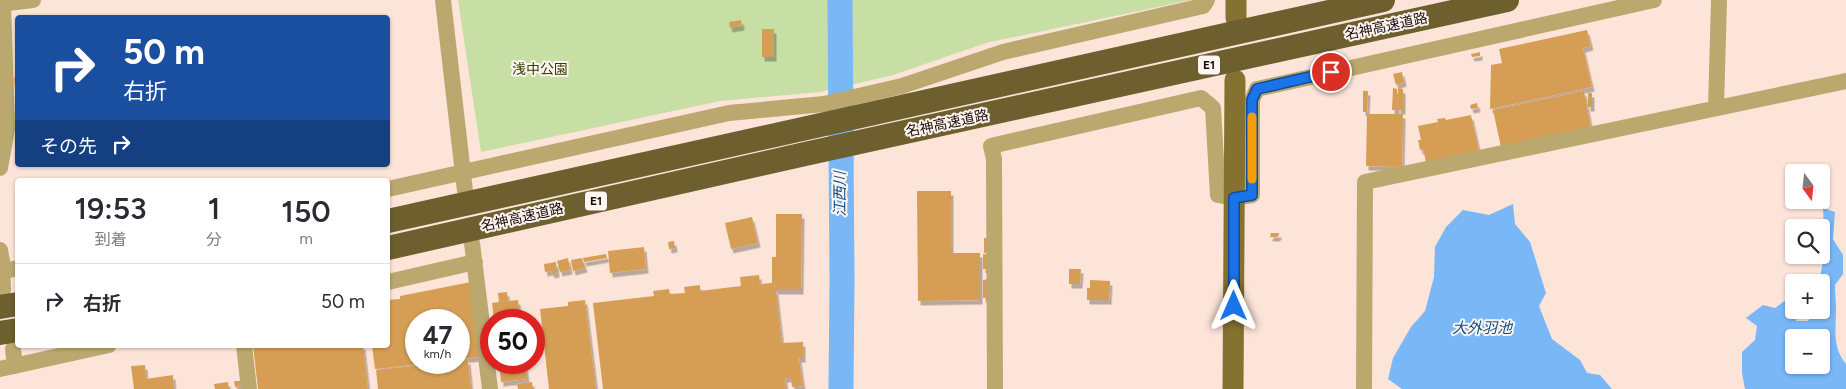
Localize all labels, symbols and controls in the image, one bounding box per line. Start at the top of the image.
street label: 名神高速道路 [1343,9,1429,44]
text: 50 m [123,31,205,73]
icon: right [40,35,105,100]
pin [1310,51,1352,93]
road number: E1 [1198,56,1220,74]
icon: arrive [1317,58,1345,86]
park label: 浅中公園 [512,61,568,78]
text: 右折 [123,78,167,105]
street label: 名神高速道路 [904,106,990,141]
icon: right [107,130,135,158]
text: その先 [40,135,97,158]
north arrow [1785,164,1830,209]
map controls [1785,164,1830,374]
water label: 江西川 [831,170,849,217]
text: 19:53 [74,190,147,227]
text: 1 [208,190,220,227]
road number: E1 [585,192,607,210]
text: 150 [281,193,331,230]
street label: 名神高速道路 [479,200,565,235]
button: search [1785,219,1830,264]
text: m [299,229,313,248]
text: 到着 [94,230,126,249]
text: 分 [206,230,222,249]
button: + [1785,274,1830,319]
position arrow [1207,279,1259,331]
icon: right [40,287,68,315]
text: 50 m [321,290,365,313]
text: 右折 [83,292,121,315]
speed limit sign: 50 [480,309,545,374]
water label: 大外羽池 [1452,319,1514,337]
text: 47 [423,320,452,350]
button: − [1785,329,1830,374]
text: km/h [424,347,451,361]

